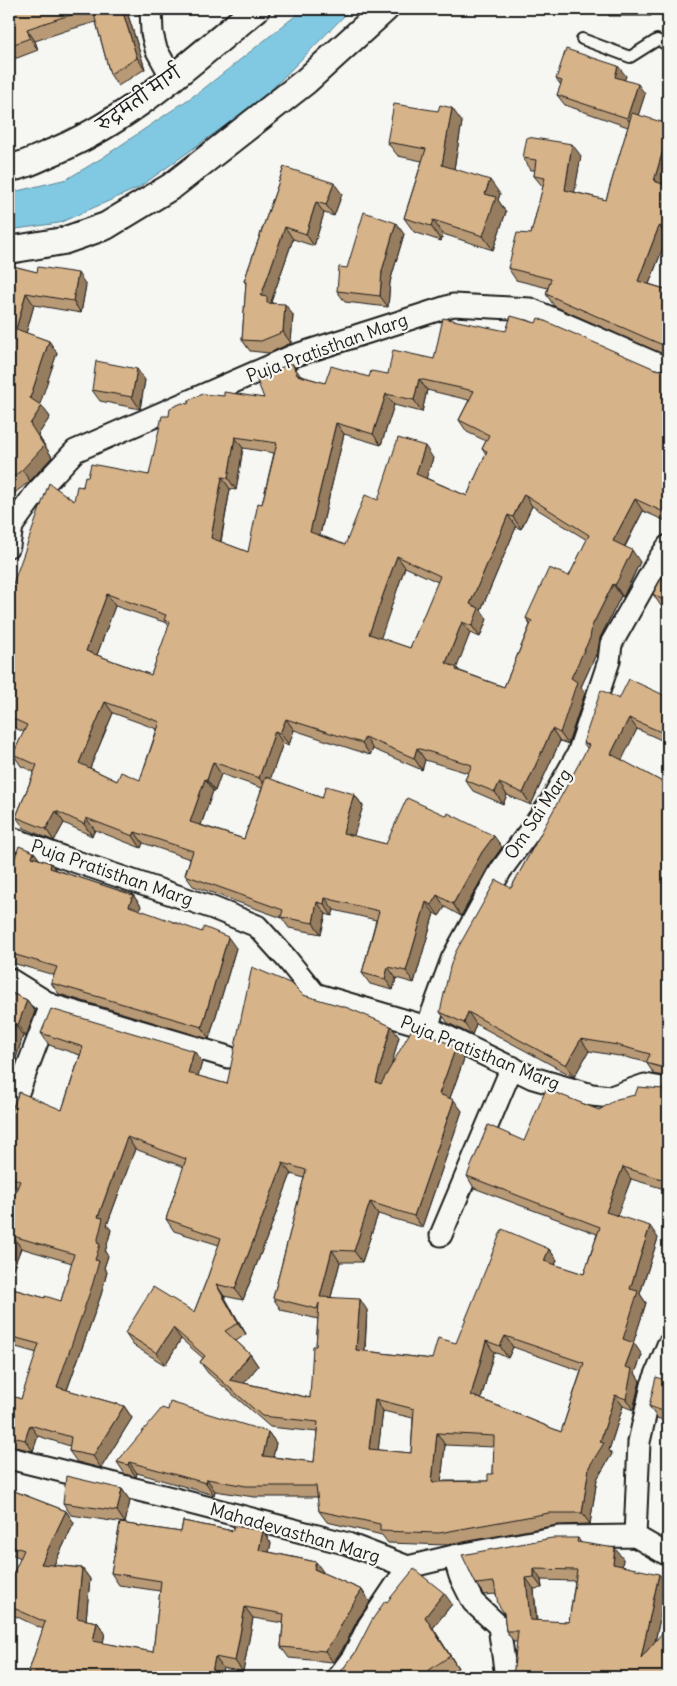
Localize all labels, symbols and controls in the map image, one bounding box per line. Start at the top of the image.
street label: रुद्रमती मार्ग [90,59,187,137]
street label: Puja Pratisthan Marg [243,308,411,387]
street label: Om Sai Marg [499,764,576,863]
street label: Puja Pratisthan Marg [28,834,196,911]
street label: Puja Pratisthan Marg [397,1010,563,1095]
street label: Mahadevasthan Marg [207,1497,383,1568]

